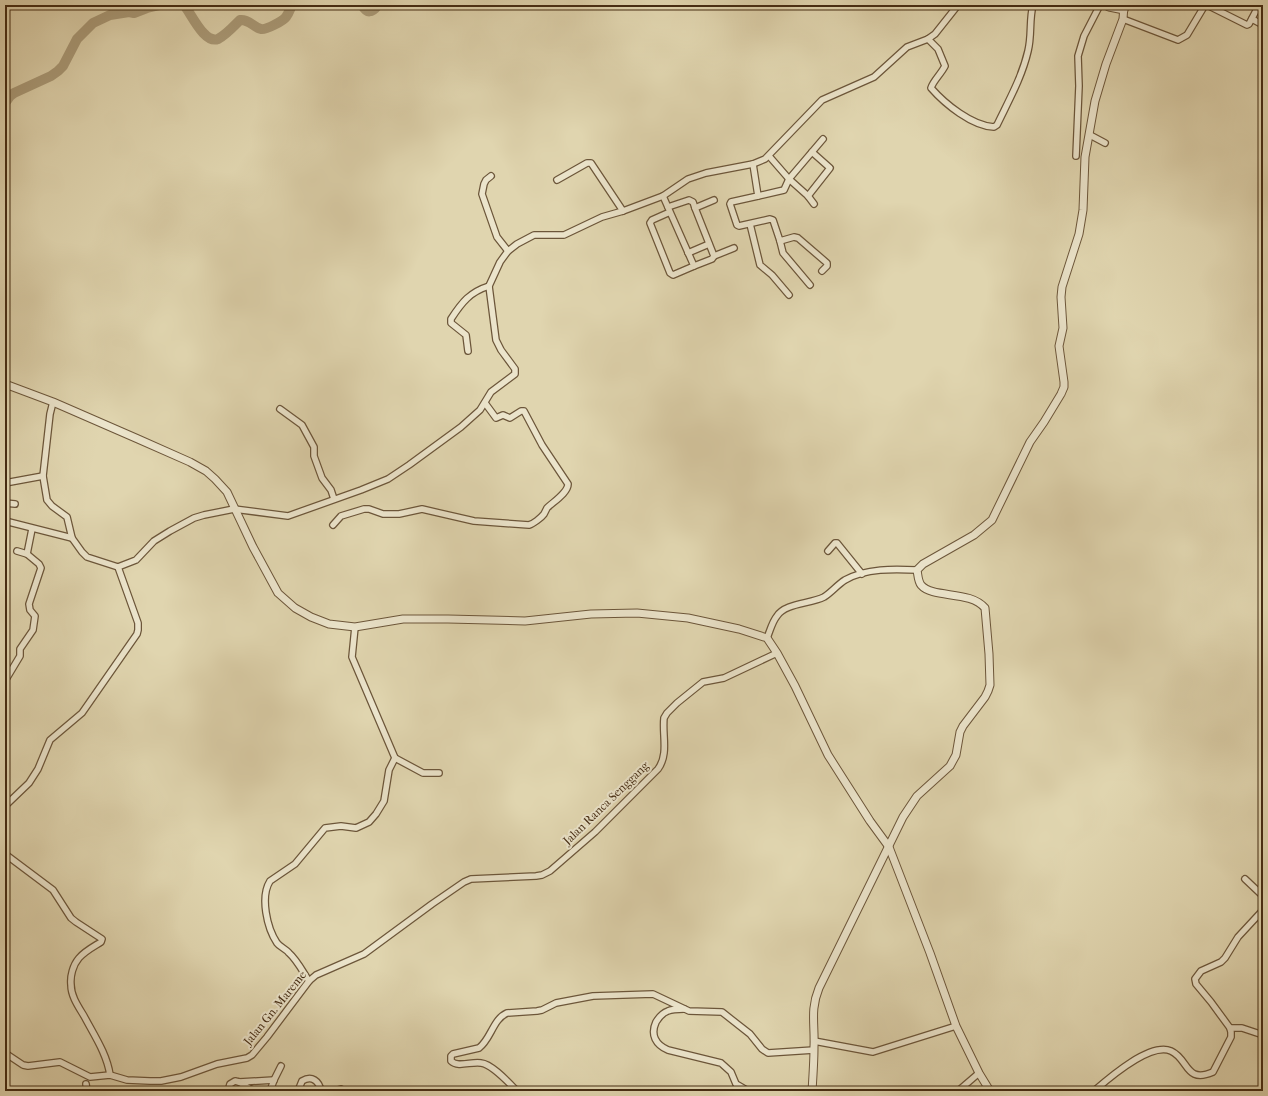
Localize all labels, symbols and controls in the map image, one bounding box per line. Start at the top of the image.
street label: Jalan Ranca Senggang [559,758,652,848]
street label: Jalan Gn. Mareme [240,968,309,1049]

